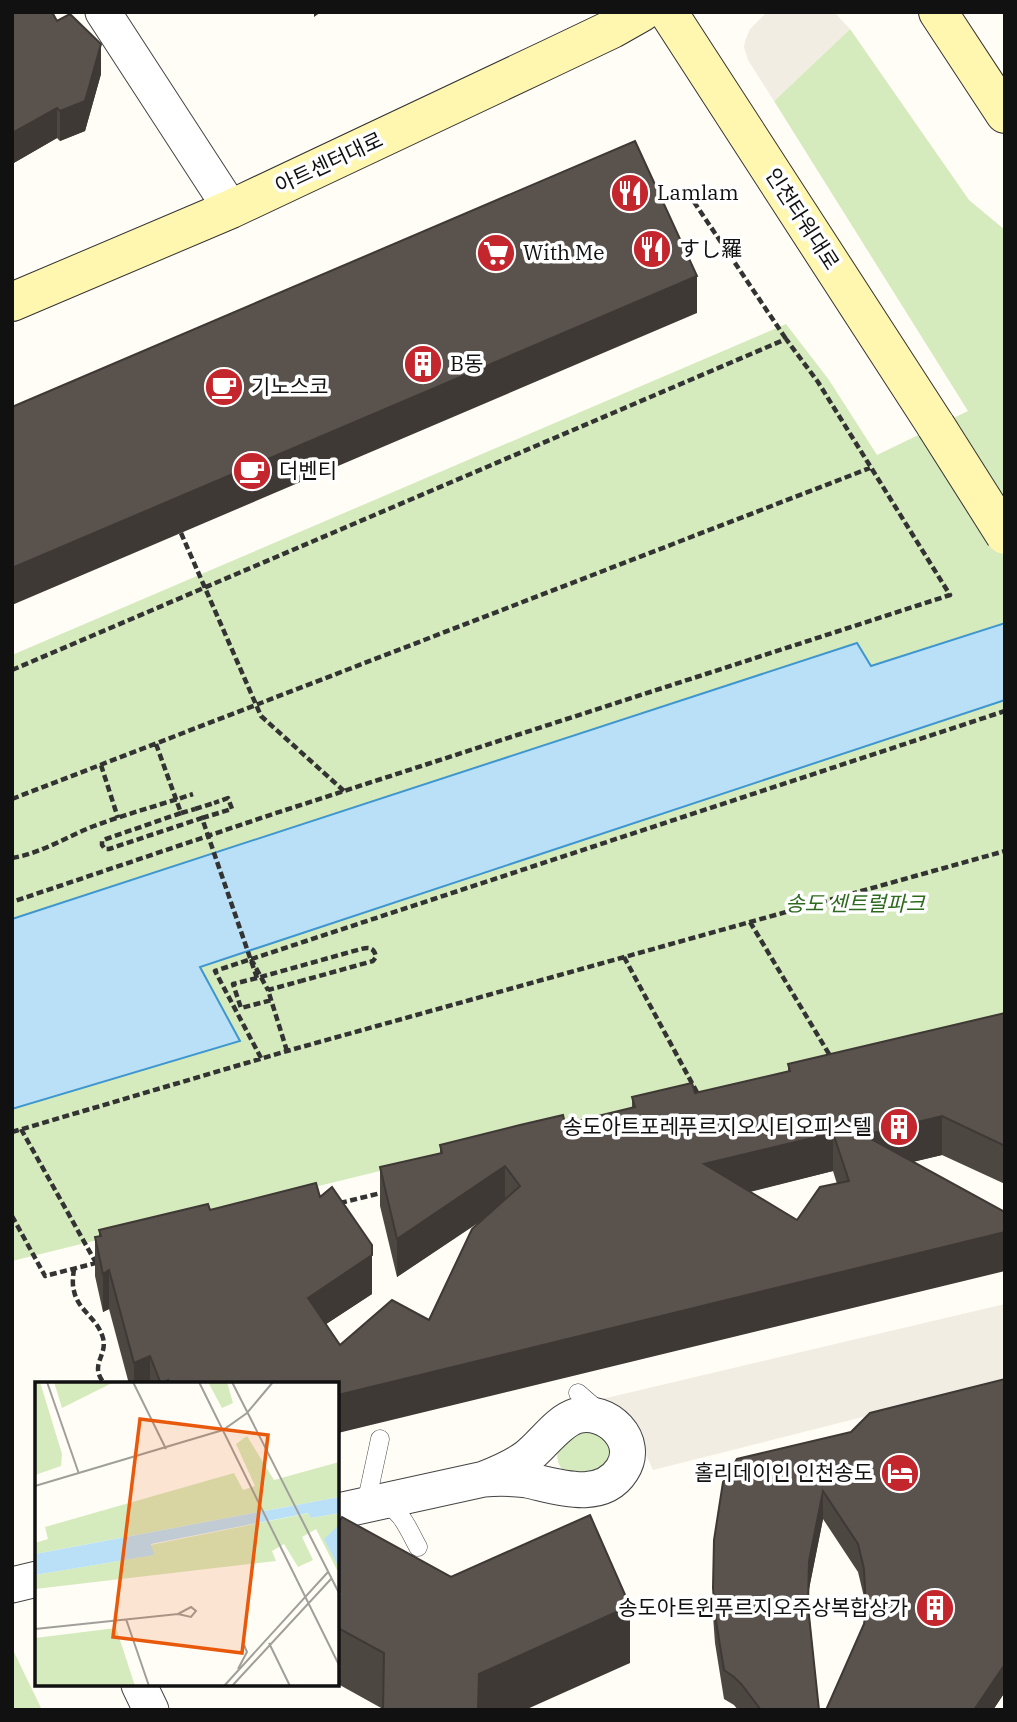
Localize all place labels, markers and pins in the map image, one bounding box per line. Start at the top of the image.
restaurant icon: Lamlam [609,172,651,214]
place label: Lamlam [657,178,739,206]
restaurant icon: すし羅 [631,228,673,270]
supermarket icon: With Me [475,232,517,274]
place label: すし羅 [679,234,742,262]
place label: With Me [523,238,605,266]
building icon: B동 [402,343,444,385]
place label: B동 [450,349,483,377]
cafe icon: 기노스코 [203,366,245,408]
place label: 기노스코 [251,372,328,400]
cafe icon: 더벤티 [231,450,273,492]
place label: 더벤티 [279,456,337,484]
building icon: 송도아트포레푸르지오시티오피스텔 [878,1106,920,1148]
place label: 송도아트포레푸르지오시티오피스텔 [563,1112,872,1140]
hotel icon: 홀리데이인 인천송도 [879,1452,921,1494]
place label: 홀리데이인 인천송도 [694,1458,873,1486]
building icon: 송도아트윈푸르지오주상복합상가 [914,1587,956,1629]
place label: 송도아트윈푸르지오주상복합상가 [618,1593,908,1621]

